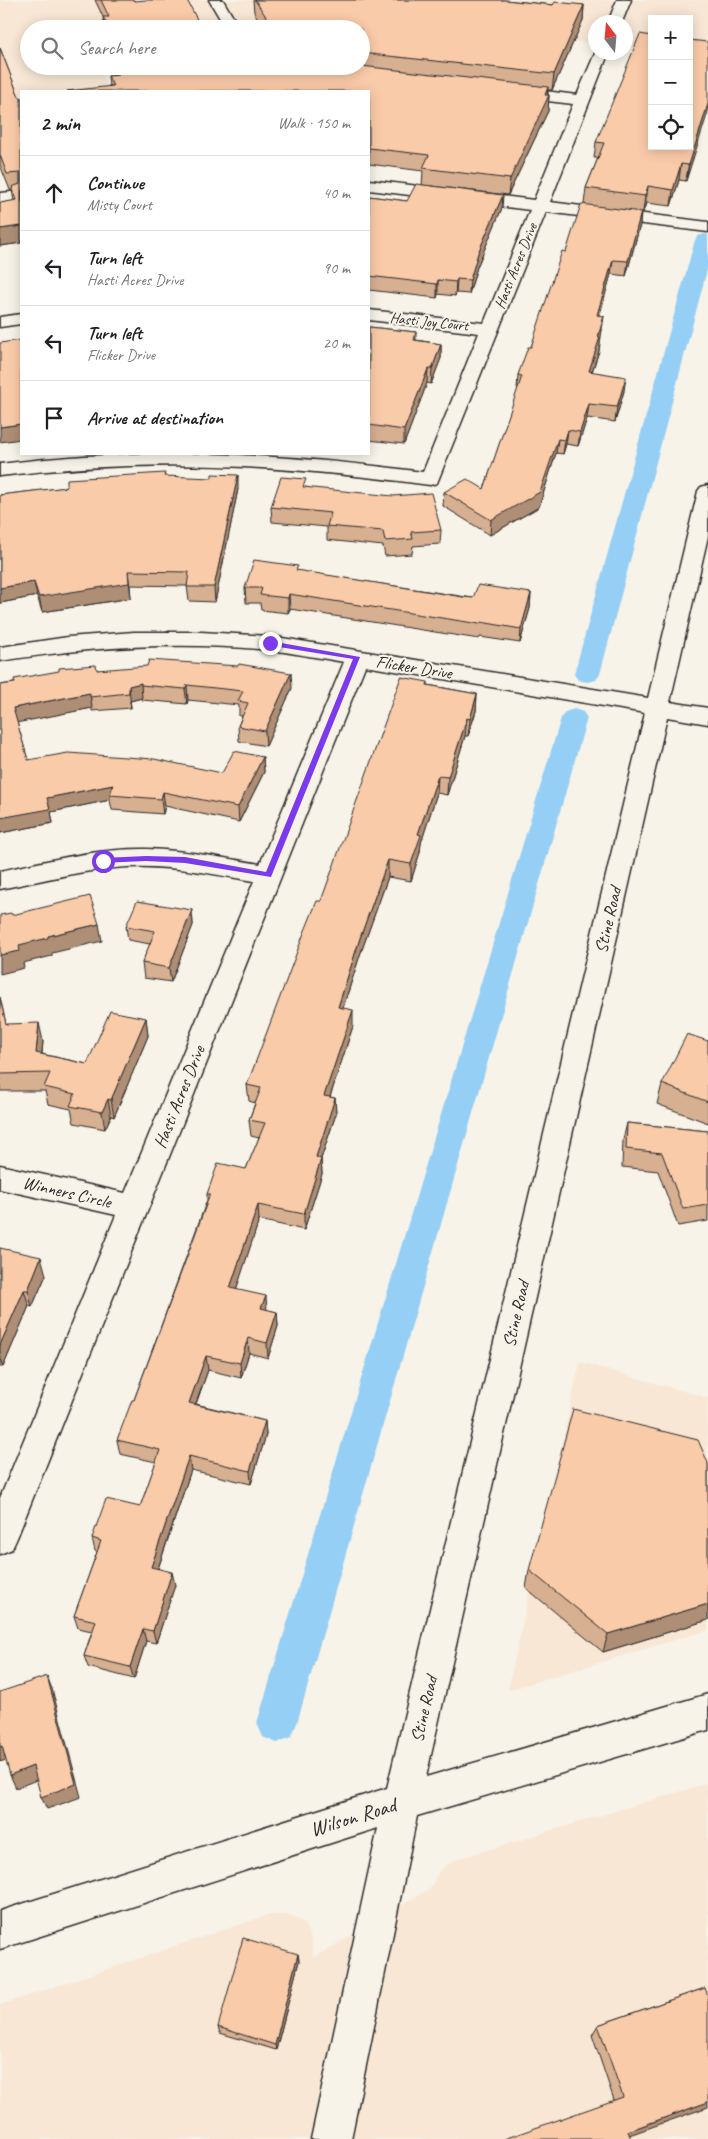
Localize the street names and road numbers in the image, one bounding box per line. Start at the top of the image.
street label: Hasti Acres Drive [490,219,542,312]
street label: Hasti Joy Court [389,308,471,336]
street label: Flicker Drive [374,650,455,684]
street label: Stine Road [590,882,627,955]
street label: Hasti Acres Drive [148,1041,210,1151]
street label: Winners Circle [21,1171,114,1213]
street label: Stine Road [498,1276,535,1349]
street label: Stine Road [406,1671,443,1744]
street label: Wilson Road [307,1791,403,1842]

